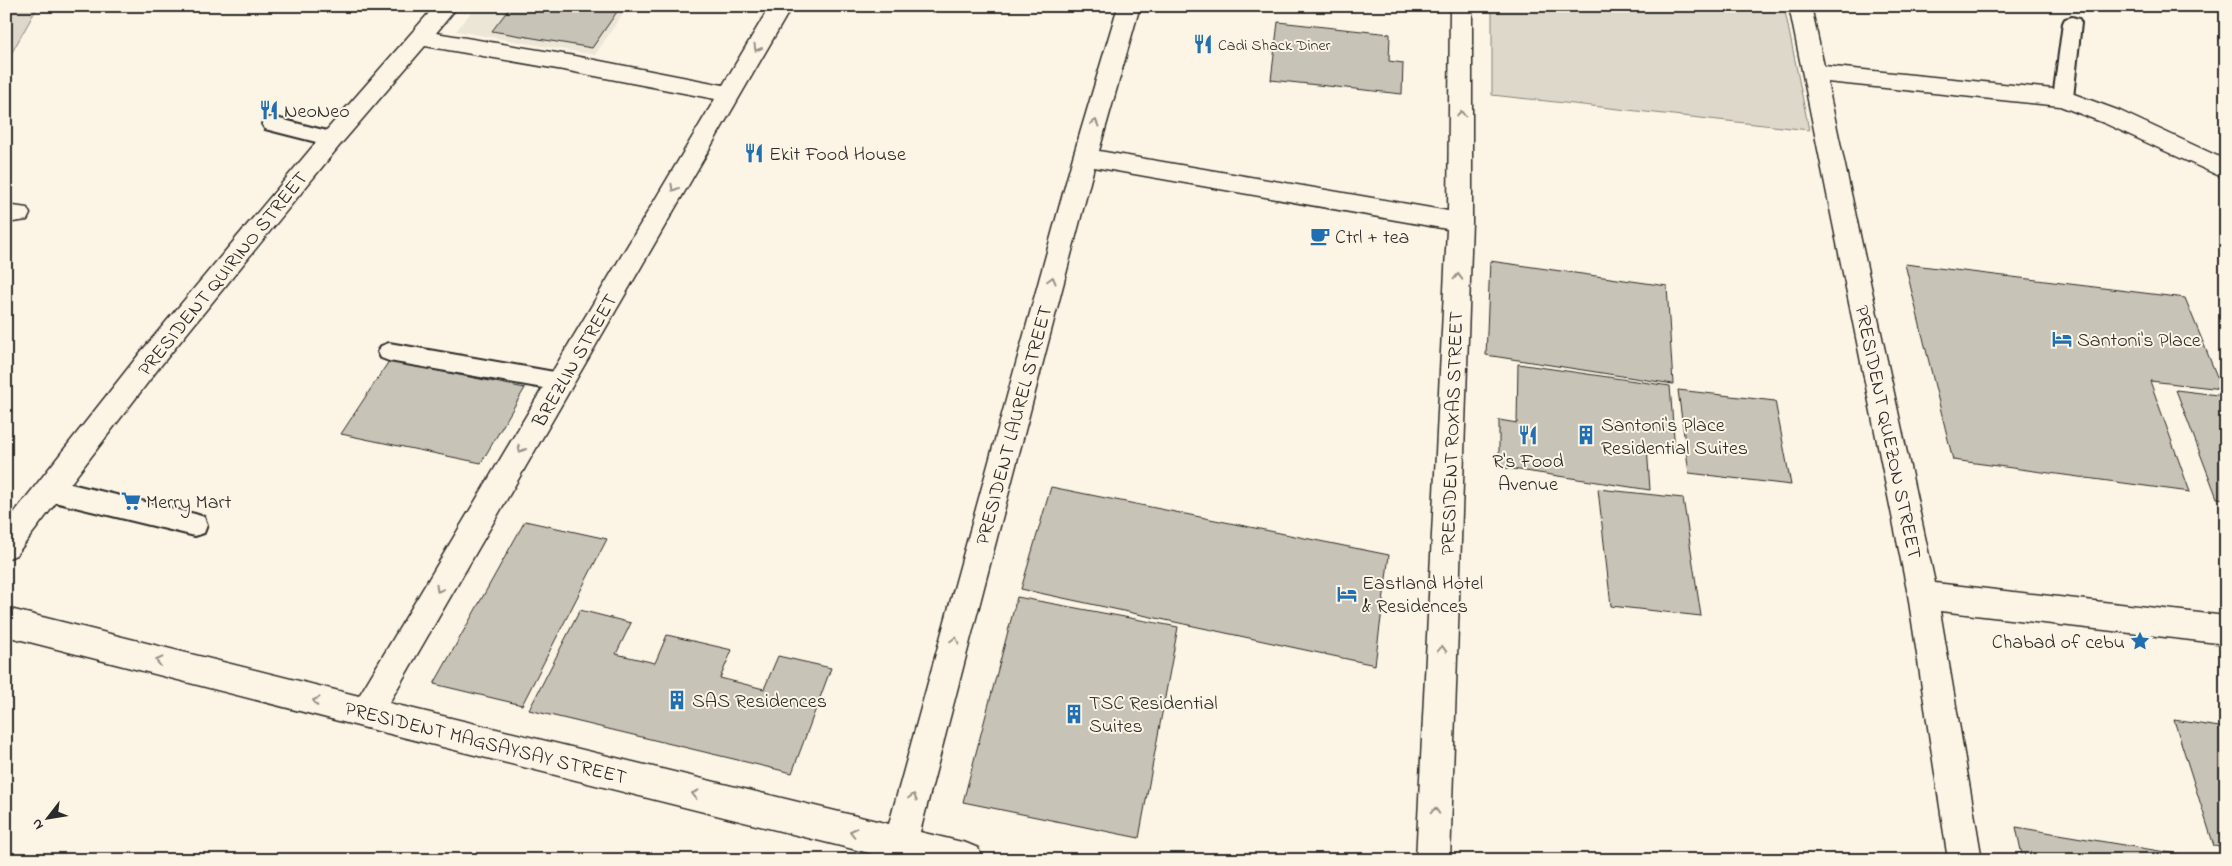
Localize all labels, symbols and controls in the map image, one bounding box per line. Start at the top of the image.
restaurant icon: Cadi Shack Diner [1192,33,1214,55]
place label: Cadi Shack Diner [1218,34,1331,58]
one-way arrow [753,43,763,52]
place label: NeoNeo [284,98,350,127]
restaurant icon: NeoNeo [258,99,280,121]
one-way arrow [1456,110,1466,118]
one-way arrow [1089,120,1099,128]
place label: Ekit Food House [769,141,906,170]
restaurant icon: Ekit Food House [743,142,765,164]
street label: PRESIDENT QUIRINO STREET [132,166,316,383]
one-way arrow [671,183,681,192]
place label: Ctrl + tea [1335,224,1409,253]
cafe icon: Ctrl + tea [1309,225,1331,247]
one-way arrow [1452,272,1463,280]
one-way arrow [1046,276,1057,284]
street label: BREZLIN STREET [526,289,626,434]
street label: PRESIDENT LAUREL STREET [969,303,1061,549]
street label: PRESIDENT QUEZON STREET [1845,303,1928,562]
street label: PRESIDENT ROXAS STREET [1435,311,1472,556]
place label: Santoni's Place [2077,327,2201,356]
hotel icon: Santoni's Place [2051,328,2073,350]
place label: Santoni's Place Residential Suites [1601,412,1748,464]
restaurant icon: R's Food Avenue [1517,424,1539,446]
building icon: Santoni's Place Residential Suites [1575,424,1597,446]
one-way arrow [518,444,528,453]
place label: R's Food Avenue [1492,448,1564,500]
place label: Merry Mart [146,489,232,518]
supermarket icon: Merry Mart [120,490,142,512]
place label: Eastland Hotel & Residences [1362,570,1483,622]
hotel icon: Eastland Hotel & Residences [1336,583,1358,605]
one-way arrow [435,584,445,593]
place label: Chabad of cebu [1992,629,2125,658]
place icon: Chabad of cebu [2129,630,2151,652]
one-way arrow [950,636,960,644]
one-way arrow [1437,644,1448,652]
one-way arrow [154,656,163,667]
place label: SAS Residences [692,688,827,717]
building icon: SAS Residences [666,689,688,711]
place label: TSC Residential Suites [1089,690,1218,742]
street label: PRESIDENT MAGSAYSAY STREET [341,695,629,794]
one-way arrow [312,696,321,707]
building icon: TSC Residential Suites [1063,703,1085,725]
one-way arrow [691,789,700,800]
one-way arrow [907,792,918,801]
north arrow [22,794,72,844]
one-way arrow [1430,807,1441,815]
text: N [27,814,50,833]
one-way arrow [849,827,858,838]

